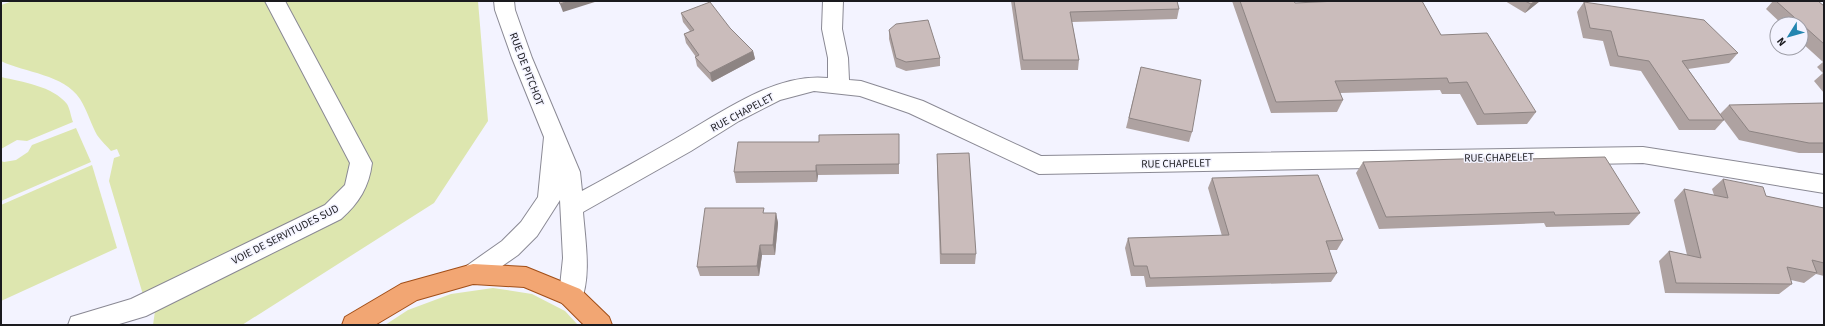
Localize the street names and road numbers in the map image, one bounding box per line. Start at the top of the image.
street label: RUE DE PITCHOT [506,30,547,108]
street label: RUE CHAPELET [708,89,777,135]
street label: RUE CHAPELET [1464,149,1534,166]
street label: RUE CHAPELET [1141,155,1211,172]
street label: VOIE DE SERVITUDES SUD [229,201,342,268]

